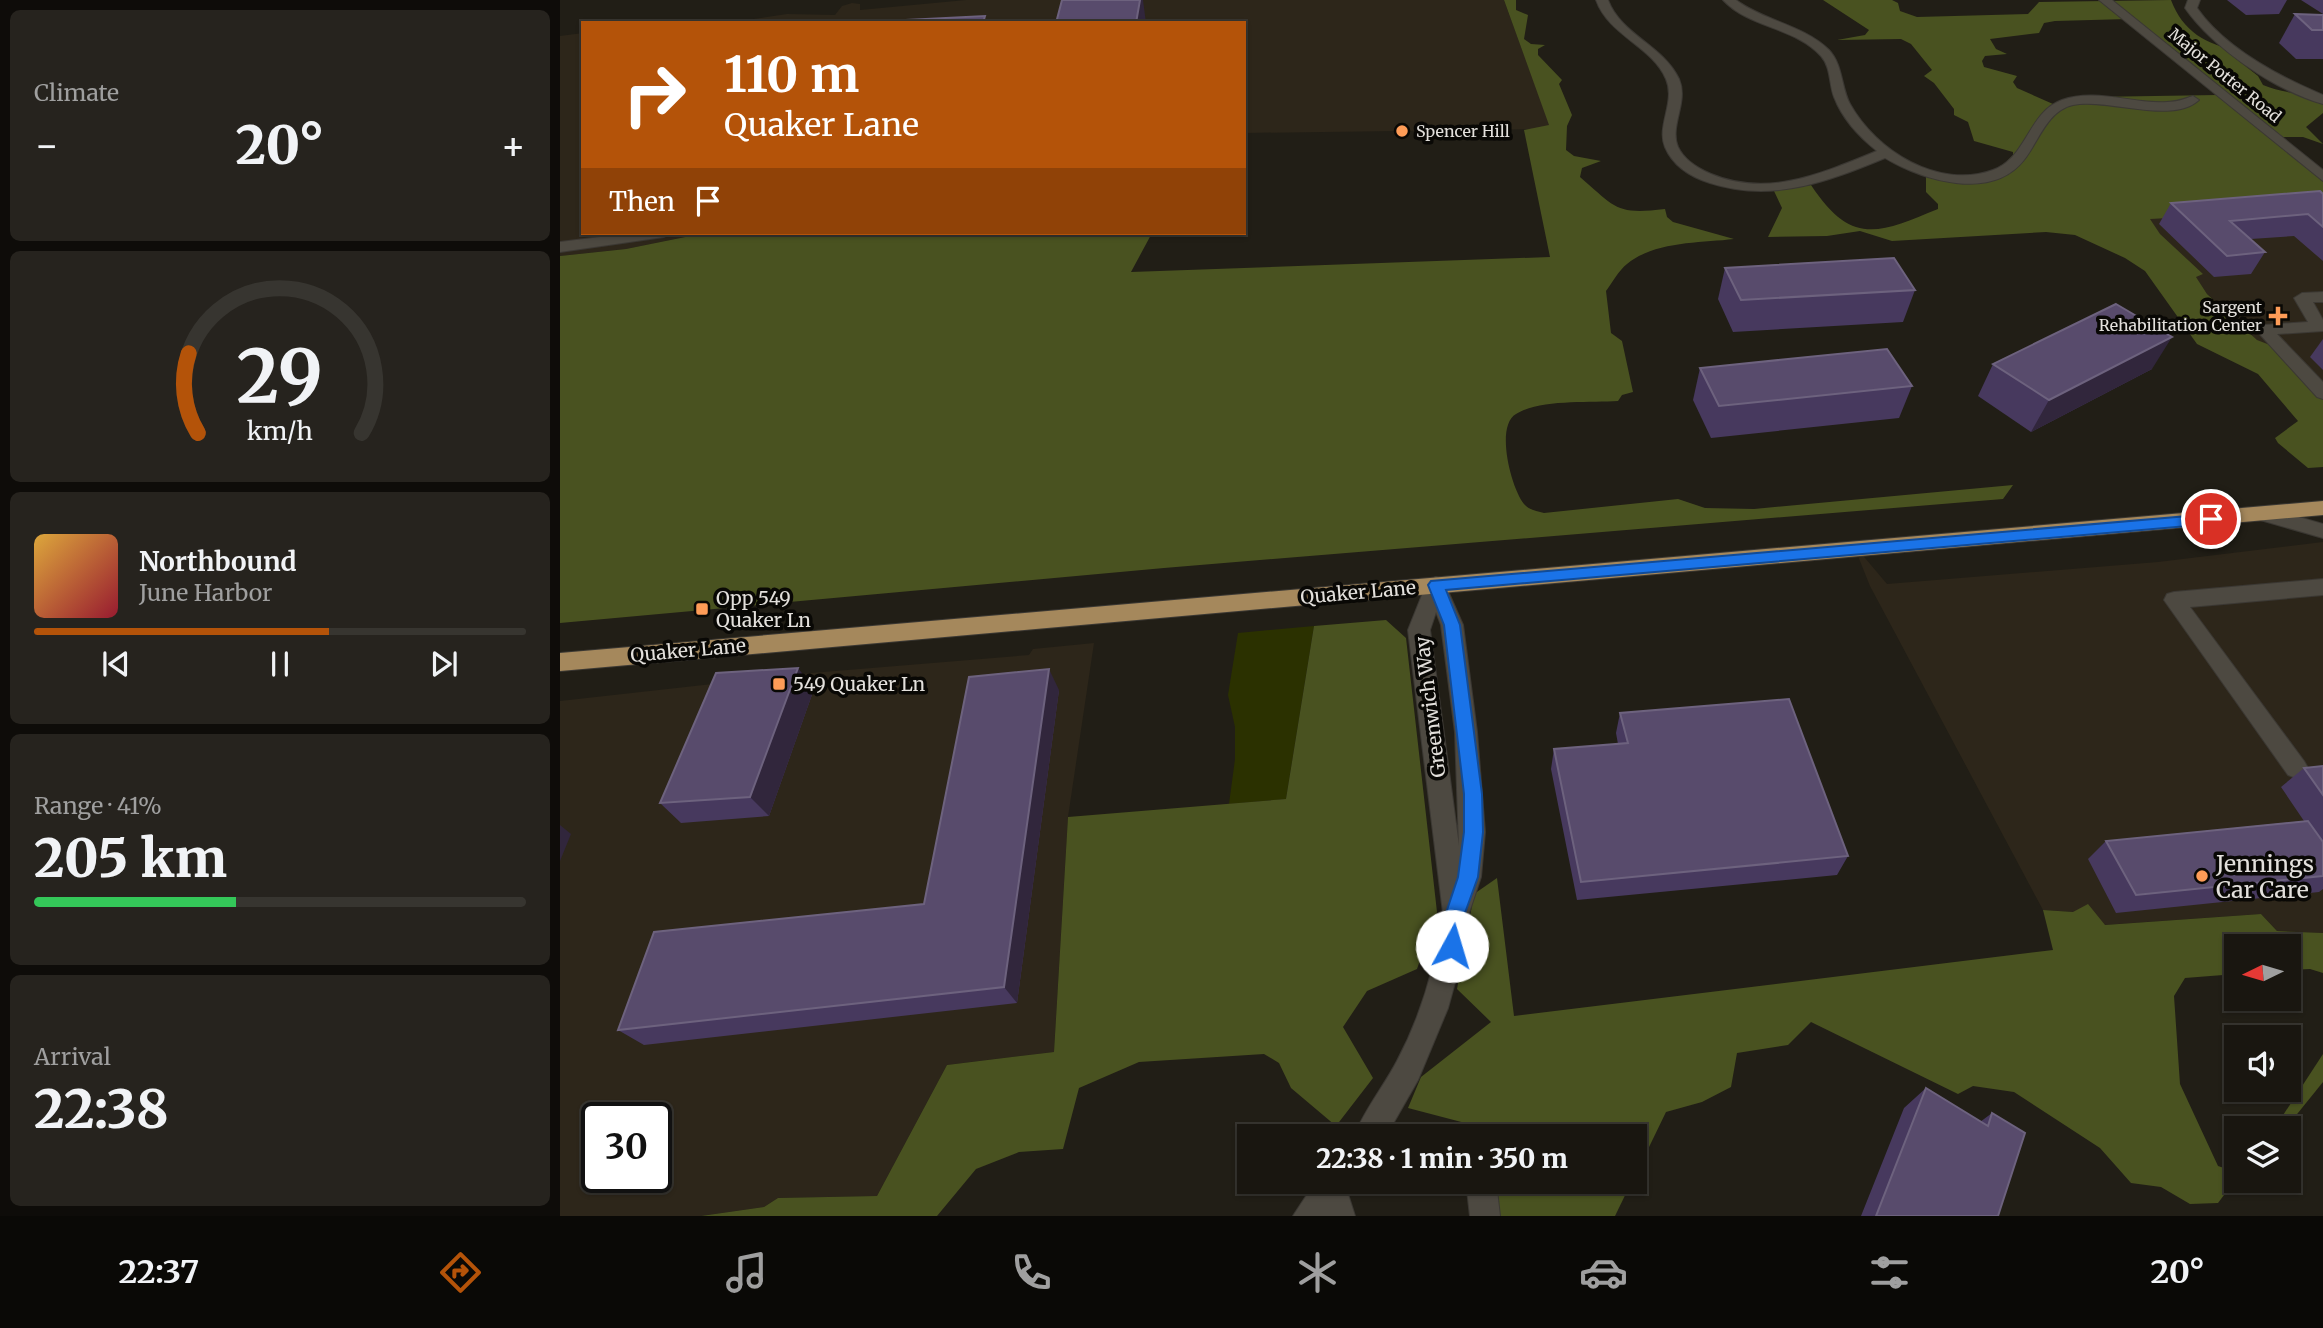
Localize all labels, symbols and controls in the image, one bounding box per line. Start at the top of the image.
street label: Major Potter Road [2165,23,2286,127]
text: 110 m [724,44,859,105]
icon: right [609,49,700,140]
text: Climate [34,78,119,107]
text: Quaker Lane [724,105,919,145]
text: 20° [236,113,324,178]
place label: Spencer Hill [1416,121,1510,141]
text: − [34,122,59,169]
text: + [501,122,526,169]
marker: Spencer Hill [1394,123,1410,139]
icon: arrive [689,182,727,220]
text: Then [609,185,675,218]
place label: Sargent Rehabilitation Center [2099,297,2263,335]
marker: Sargent Rehabilitation Center [2268,306,2288,326]
text: 29 [237,331,323,423]
text: km/h [247,415,313,447]
pin [2181,489,2241,549]
icon: arrive [2192,500,2230,538]
text: Northbound [139,545,297,578]
street label: Quaker Lane [1299,575,1417,609]
text: June Harbor [139,578,272,607]
place label: Opp 549 Quaker Ln [716,586,811,632]
marker: Opp 549 Quaker Ln [694,601,710,617]
street label: Quaker Lane [629,633,747,667]
street label: Greenwich Way [1409,635,1451,779]
icon: previous [97,645,135,683]
icon: pause [261,645,299,683]
icon: next [425,645,463,683]
place label: 549 Quaker Ln [793,672,926,696]
marker: 549 Quaker Ln [771,676,787,692]
text: Range · 41% [34,791,162,820]
text: 205 km [34,826,227,891]
place label: Jennings Car Care [2215,849,2314,904]
marker: Jennings Car Care [2194,868,2210,884]
position arrow [1415,909,1489,983]
north arrow [2224,934,2301,1012]
map controls [2224,934,2301,1193]
button: sound [2224,1025,2301,1102]
text: Arrival [34,1042,111,1071]
text: 22:38 [34,1077,169,1142]
speed limit sign: 30 [581,1102,672,1193]
button: layers [2224,1116,2301,1193]
text: 22:38 · 1 min · 350 m [1316,1142,1568,1175]
icon: directions [436,1248,485,1297]
icon: music [722,1248,771,1297]
icon: phone [1007,1248,1056,1297]
icon: climate [1293,1248,1342,1297]
icon: car [1579,1248,1628,1297]
icon: filters [1865,1248,1914,1297]
text: 22:37 [118,1252,199,1292]
text: 20° [2150,1252,2205,1292]

